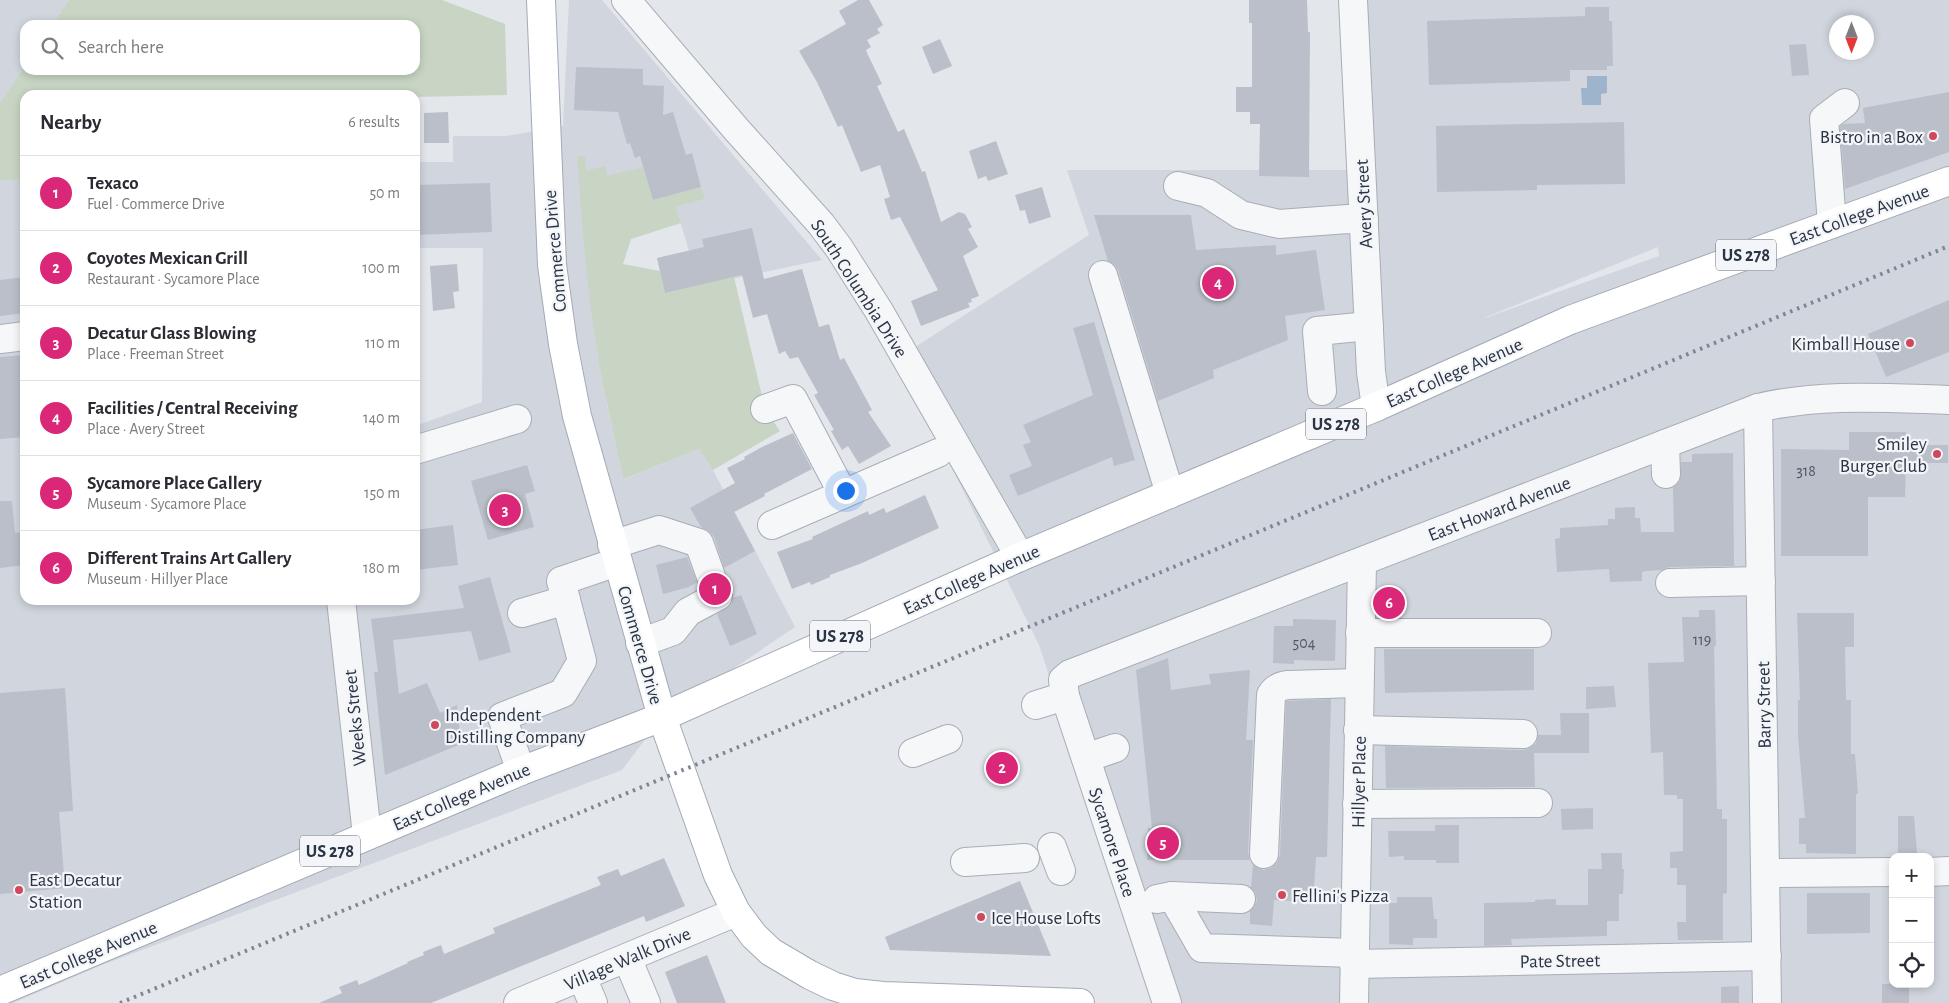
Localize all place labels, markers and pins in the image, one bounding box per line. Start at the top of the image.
place label: Bistro in a Box [1820,128,1923,147]
marker: Bistro in a Box [1927,130,1939,142]
pin: 4 [1202,264,1234,302]
place label: Kimball House [1791,335,1900,354]
marker: Kimball House [1904,337,1916,349]
place label: Smiley Burger Club [1840,435,1927,476]
marker: Smiley Burger Club [1931,448,1943,460]
pin: 3 [489,491,521,529]
pin: 1 [699,570,731,608]
pin: 6 [1373,584,1405,622]
place label: Independent Distilling Company [445,706,585,747]
marker: Independent Distilling Company [429,719,441,731]
pin: 2 [986,749,1018,787]
pin: 5 [1147,824,1179,862]
place label: East Decatur Station [29,871,121,912]
marker: East Decatur Station [13,884,25,896]
place label: Fellini's Pizza [1292,887,1389,906]
marker: Fellini's Pizza [1276,889,1288,901]
place label: Ice House Lofts [991,909,1101,928]
marker: Ice House Lofts [975,911,987,923]

